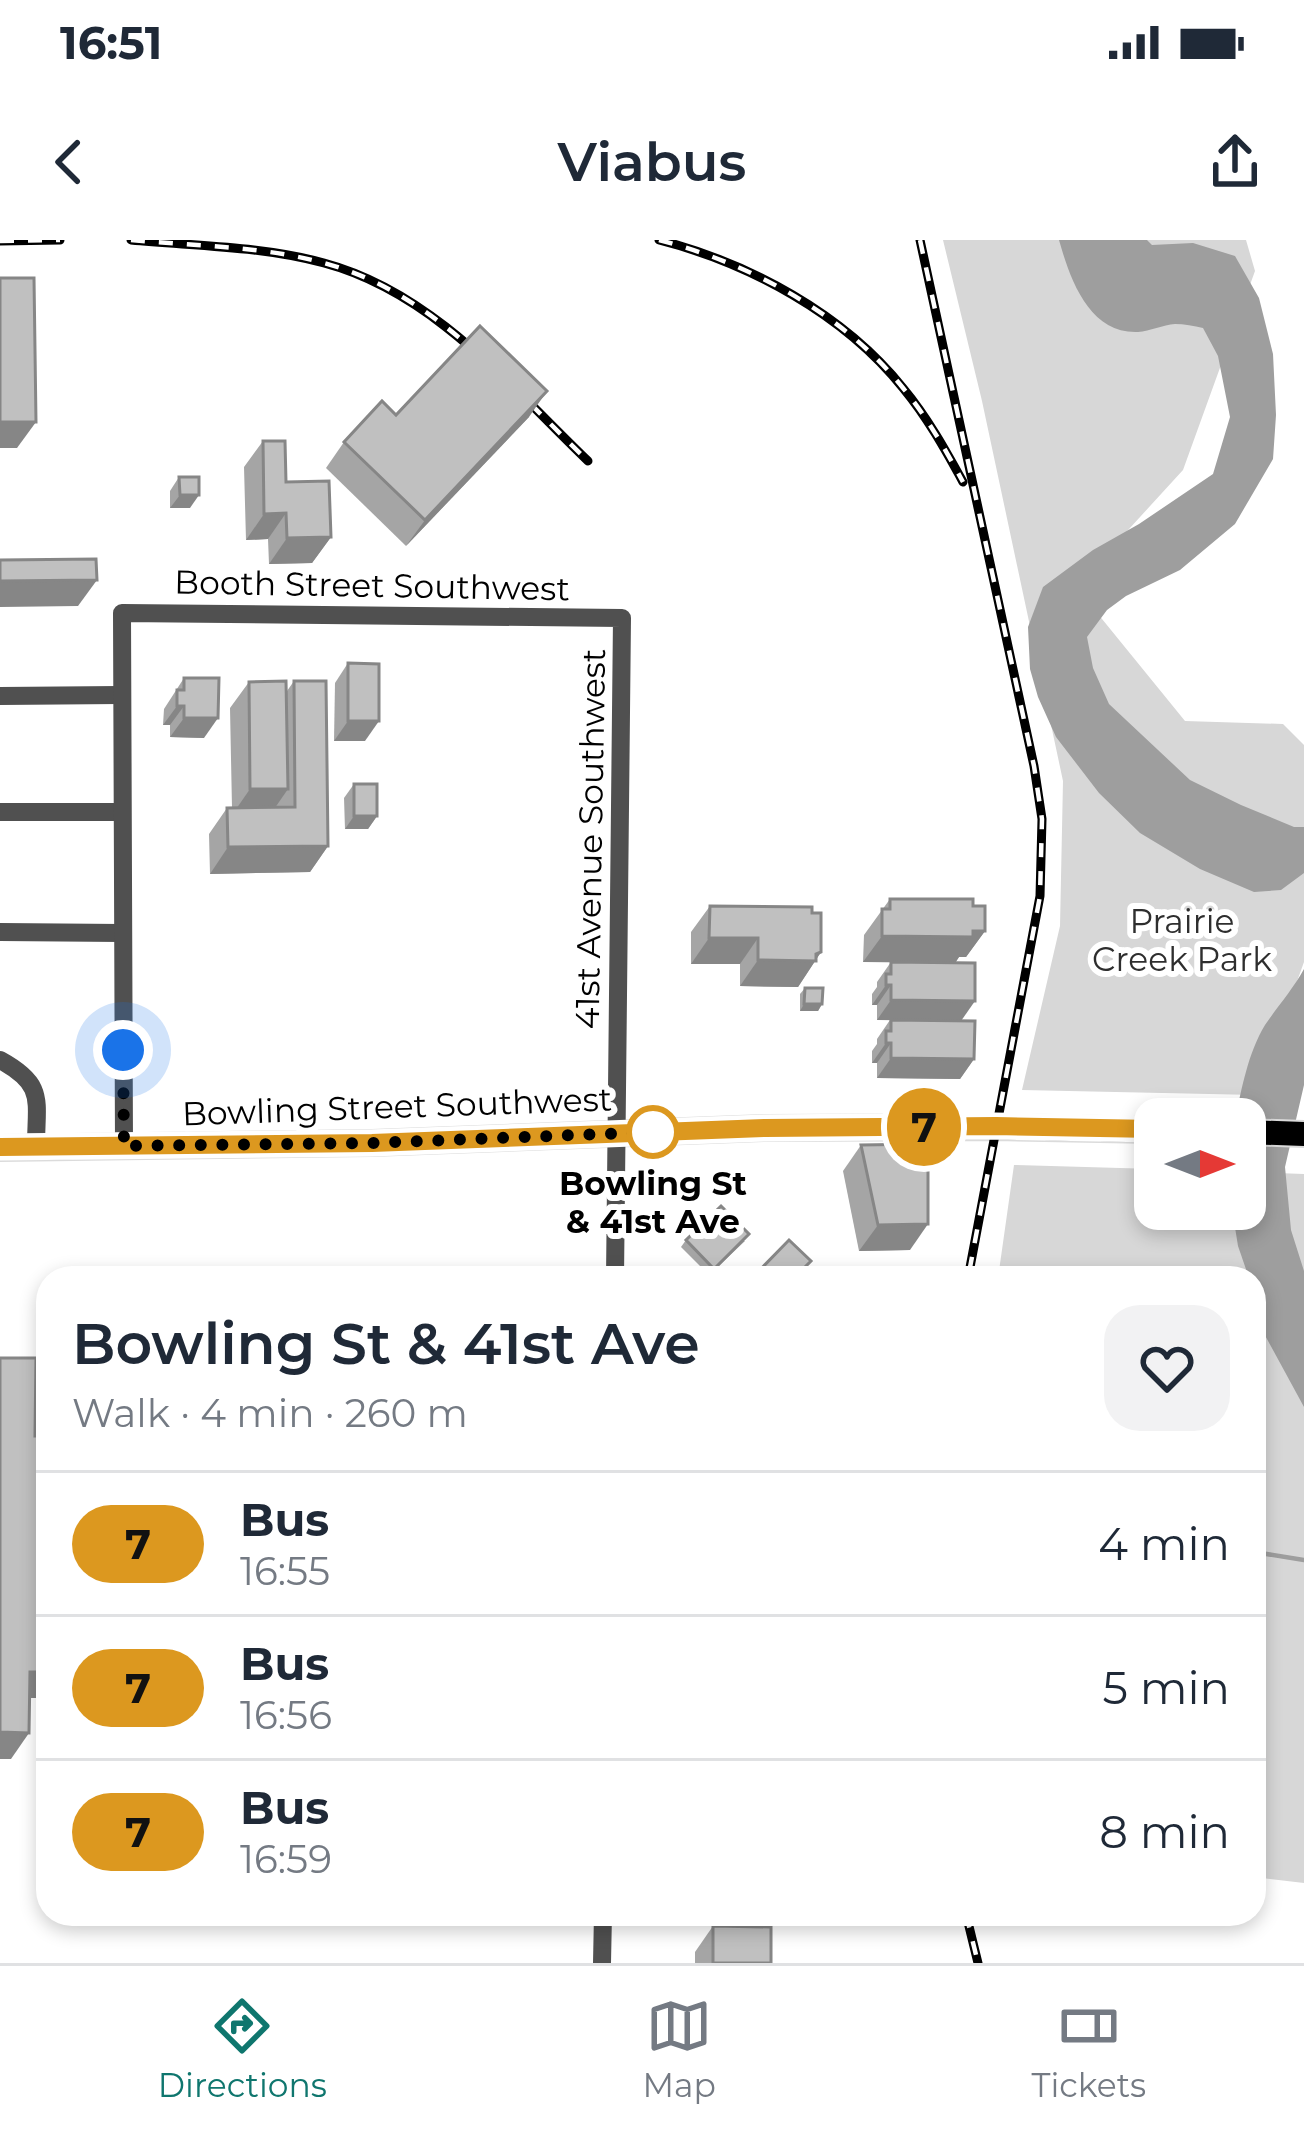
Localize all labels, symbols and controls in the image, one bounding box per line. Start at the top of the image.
text: 16:51 [60,15,163,70]
icon: back [36,129,102,195]
text: Viabus [558,129,746,195]
icon: share [1202,129,1268,195]
street label: Booth Street Southwest [174,562,570,608]
street label: 41st Avenue Southwest [567,648,613,1030]
park label: Prairie Creek Park [1092,901,1272,979]
your location [93,1020,153,1080]
street label: Bowling Street Southwest [181,1079,613,1133]
line badge: 7 [885,1088,963,1166]
north arrow [1134,1098,1266,1230]
map controls [1134,1098,1266,1230]
text: 7 [911,1101,937,1153]
marker: Bowling St & 41st Ave [628,1107,678,1157]
place label: Bowling St & 41st Ave [559,1163,747,1241]
button: heart [1104,1305,1230,1431]
text: Bowling St & 41st Ave [72,1309,700,1378]
text: Walk · 4 min · 260 m [72,1389,468,1437]
text: Bus [240,1492,329,1547]
text: 4 min [1098,1516,1230,1571]
text: 7 [125,1518,151,1570]
text: 16:55 [240,1547,330,1595]
text: Bus [240,1636,329,1691]
text: 5 min [1102,1660,1230,1715]
text: 7 [125,1662,151,1714]
text: 16:56 [240,1691,332,1739]
text: Bus [240,1780,329,1835]
text: 8 min [1099,1804,1230,1859]
text: 7 [125,1806,151,1858]
text: 16:59 [240,1835,332,1883]
tab: Directions [158,1993,327,2105]
tab: Map [643,1993,716,2105]
tab: Tickets [1032,1993,1146,2105]

